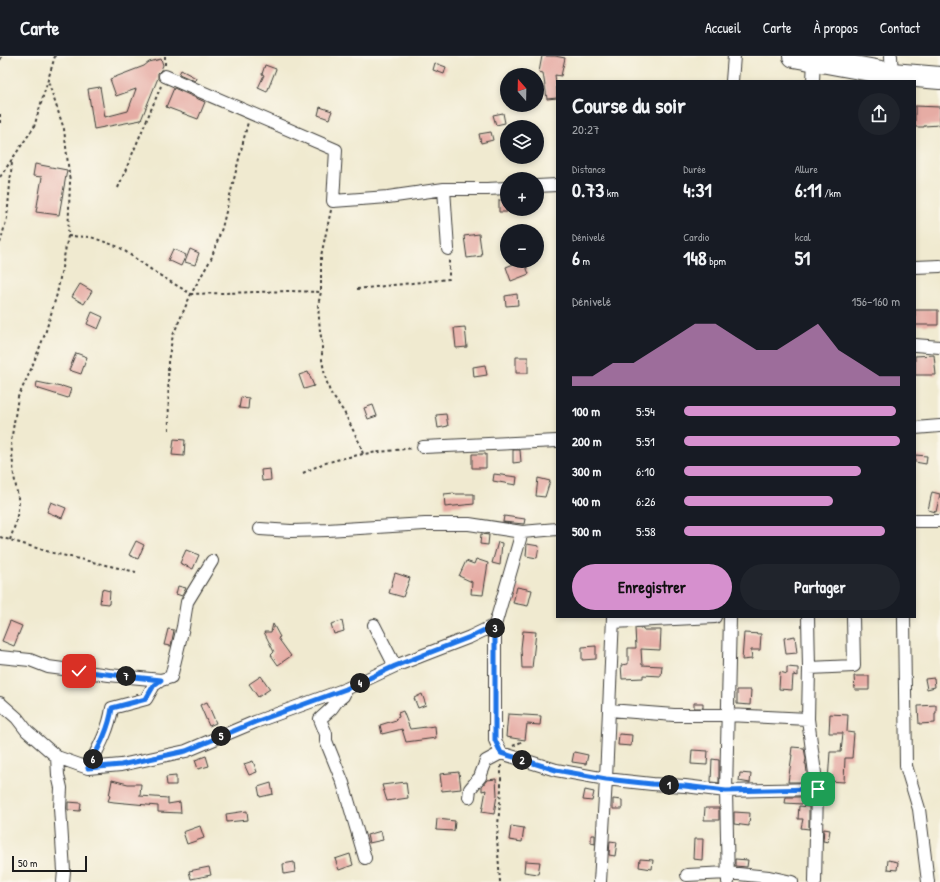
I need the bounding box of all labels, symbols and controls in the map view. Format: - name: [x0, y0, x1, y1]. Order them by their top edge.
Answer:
- text: Carte: [20, 15, 59, 41]
- text: Accueil: [705, 18, 741, 37]
- text: Carte: [763, 18, 792, 37]
- text: À propos: [814, 18, 858, 37]
- text: Contact: [880, 18, 920, 37]
- north arrow: [500, 68, 544, 112]
- map controls: [500, 68, 544, 268]
- text: Course du soir: [572, 90, 686, 120]
- button: share: [858, 93, 900, 135]
- button: layers: [500, 120, 544, 164]
- text: 20:27: [572, 120, 599, 138]
- text: Distance: [572, 162, 606, 176]
- text: Durée: [683, 162, 706, 176]
- text: Allure: [795, 162, 818, 176]
- button: +: [500, 172, 544, 216]
- text: 0.73: [572, 176, 604, 203]
- text: 4:31: [683, 176, 712, 203]
- text: 6:11: [795, 176, 822, 203]
- text: km: [604, 186, 619, 200]
- text: /km: [822, 186, 841, 200]
- button: −: [500, 224, 544, 268]
- text: Dénivelé: [572, 230, 605, 244]
- text: Cardio: [683, 230, 709, 244]
- text: kcal: [795, 230, 811, 244]
- text: 6: [572, 244, 580, 271]
- text: 148: [683, 244, 707, 271]
- text: 51: [795, 244, 810, 271]
- text: m: [580, 254, 590, 268]
- text: bpm: [707, 254, 726, 268]
- text: Dénivelé: [572, 292, 611, 310]
- text: 156–160 m: [852, 292, 900, 310]
- text: 100 m: [572, 402, 600, 420]
- text: 5:54: [636, 402, 655, 420]
- text: 200 m: [572, 432, 602, 450]
- text: 5:51: [636, 432, 655, 450]
- text: 300 m: [572, 462, 601, 480]
- text: 6:10: [636, 462, 655, 480]
- text: 400 m: [572, 492, 600, 510]
- text: 6:26: [636, 492, 655, 510]
- text: 500 m: [572, 522, 601, 540]
- text: 5:58: [636, 522, 656, 540]
- button: Enregistrer: [572, 564, 732, 610]
- button: Partager: [740, 564, 900, 610]
- pin: 3: [485, 618, 505, 638]
- text: 3: [493, 621, 497, 635]
- pin: [62, 654, 96, 688]
- icon: check: [68, 660, 90, 682]
- pin: 7: [116, 666, 136, 686]
- text: 7: [123, 669, 129, 683]
- pin: 4: [350, 673, 370, 693]
- text: 4: [358, 676, 362, 690]
- pin: 5: [211, 726, 231, 746]
- text: 5: [219, 729, 223, 743]
- pin: 6: [83, 749, 103, 769]
- pin: 2: [512, 750, 532, 770]
- text: 6: [91, 752, 95, 766]
- text: 2: [519, 753, 525, 767]
- pin: [801, 772, 835, 806]
- pin: 1: [659, 775, 679, 795]
- text: 1: [667, 778, 671, 792]
- icon: arrive: [807, 778, 829, 800]
- scale bar: [12, 854, 87, 873]
- text: 50 m: [18, 856, 38, 870]

